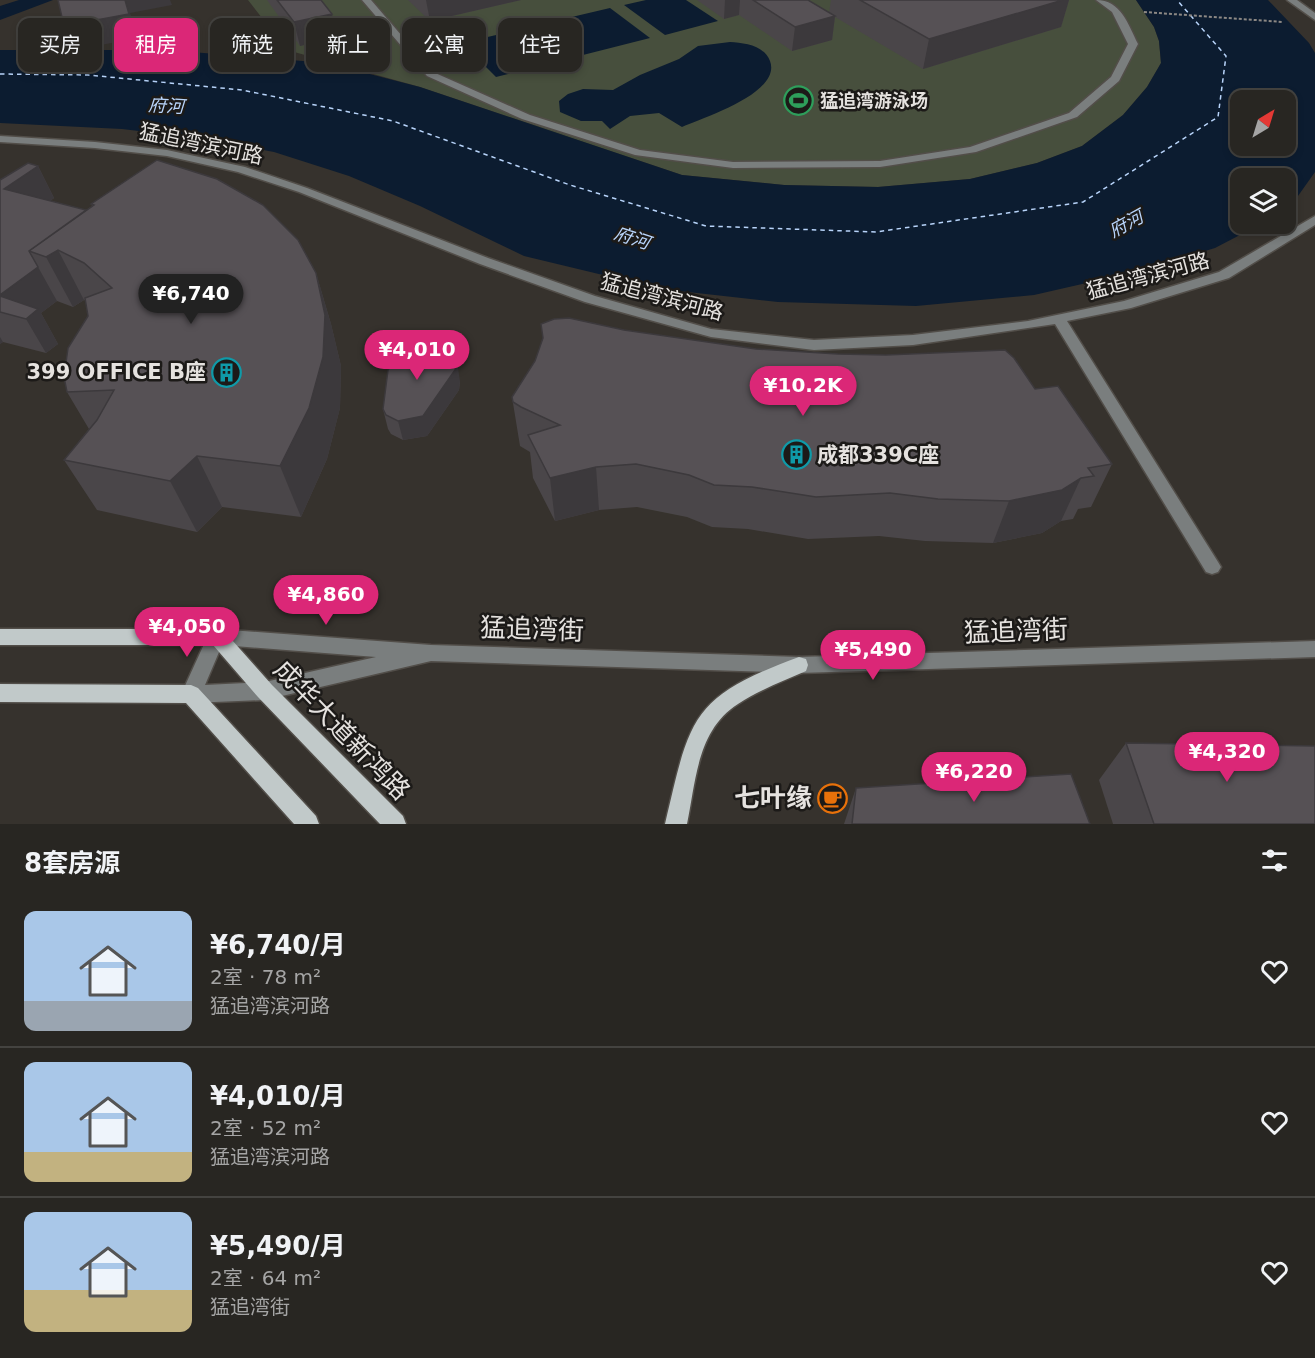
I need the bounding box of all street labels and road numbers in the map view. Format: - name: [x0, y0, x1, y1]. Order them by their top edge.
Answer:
- street label: 猛追湾滨河路: [137, 119, 265, 169]
- street label: 猛追湾滨河路: [1084, 248, 1212, 304]
- street label: 猛追湾滨河路: [598, 269, 726, 325]
- street label: 猛追湾街: [480, 612, 584, 646]
- street label: 猛追湾街: [964, 614, 1068, 648]
- street label: 成华大道新鸿路: [268, 654, 416, 806]

